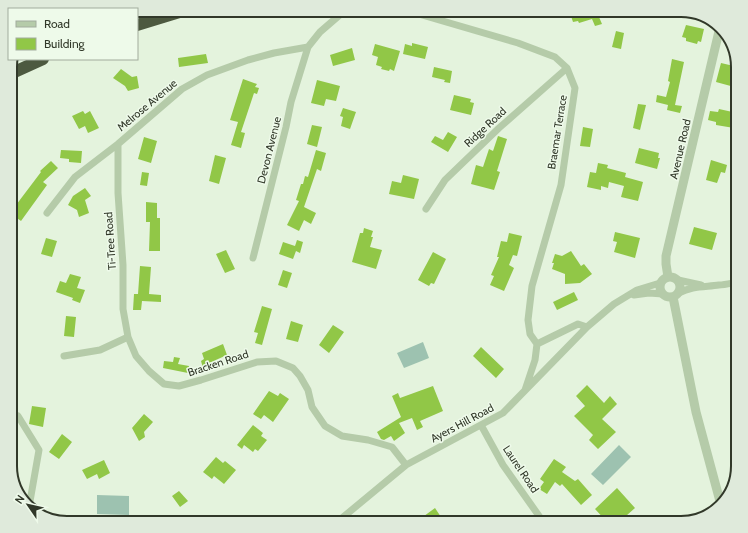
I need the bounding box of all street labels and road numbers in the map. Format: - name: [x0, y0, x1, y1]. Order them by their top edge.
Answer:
- street label: Melrose Avenue: [114, 76, 180, 134]
- street label: Braemar Terrace: [544, 93, 570, 170]
- street label: Ridge Road: [461, 104, 509, 150]
- street label: Devon Avenue: [254, 115, 284, 185]
- street label: Avenue Road: [666, 118, 694, 180]
- street label: Ti-Tree Road: [101, 212, 119, 270]
- street label: Bracken Road: [186, 347, 250, 379]
- street label: Ayers Hill Road: [428, 401, 496, 445]
- street label: Laurel Road: [500, 443, 542, 495]

